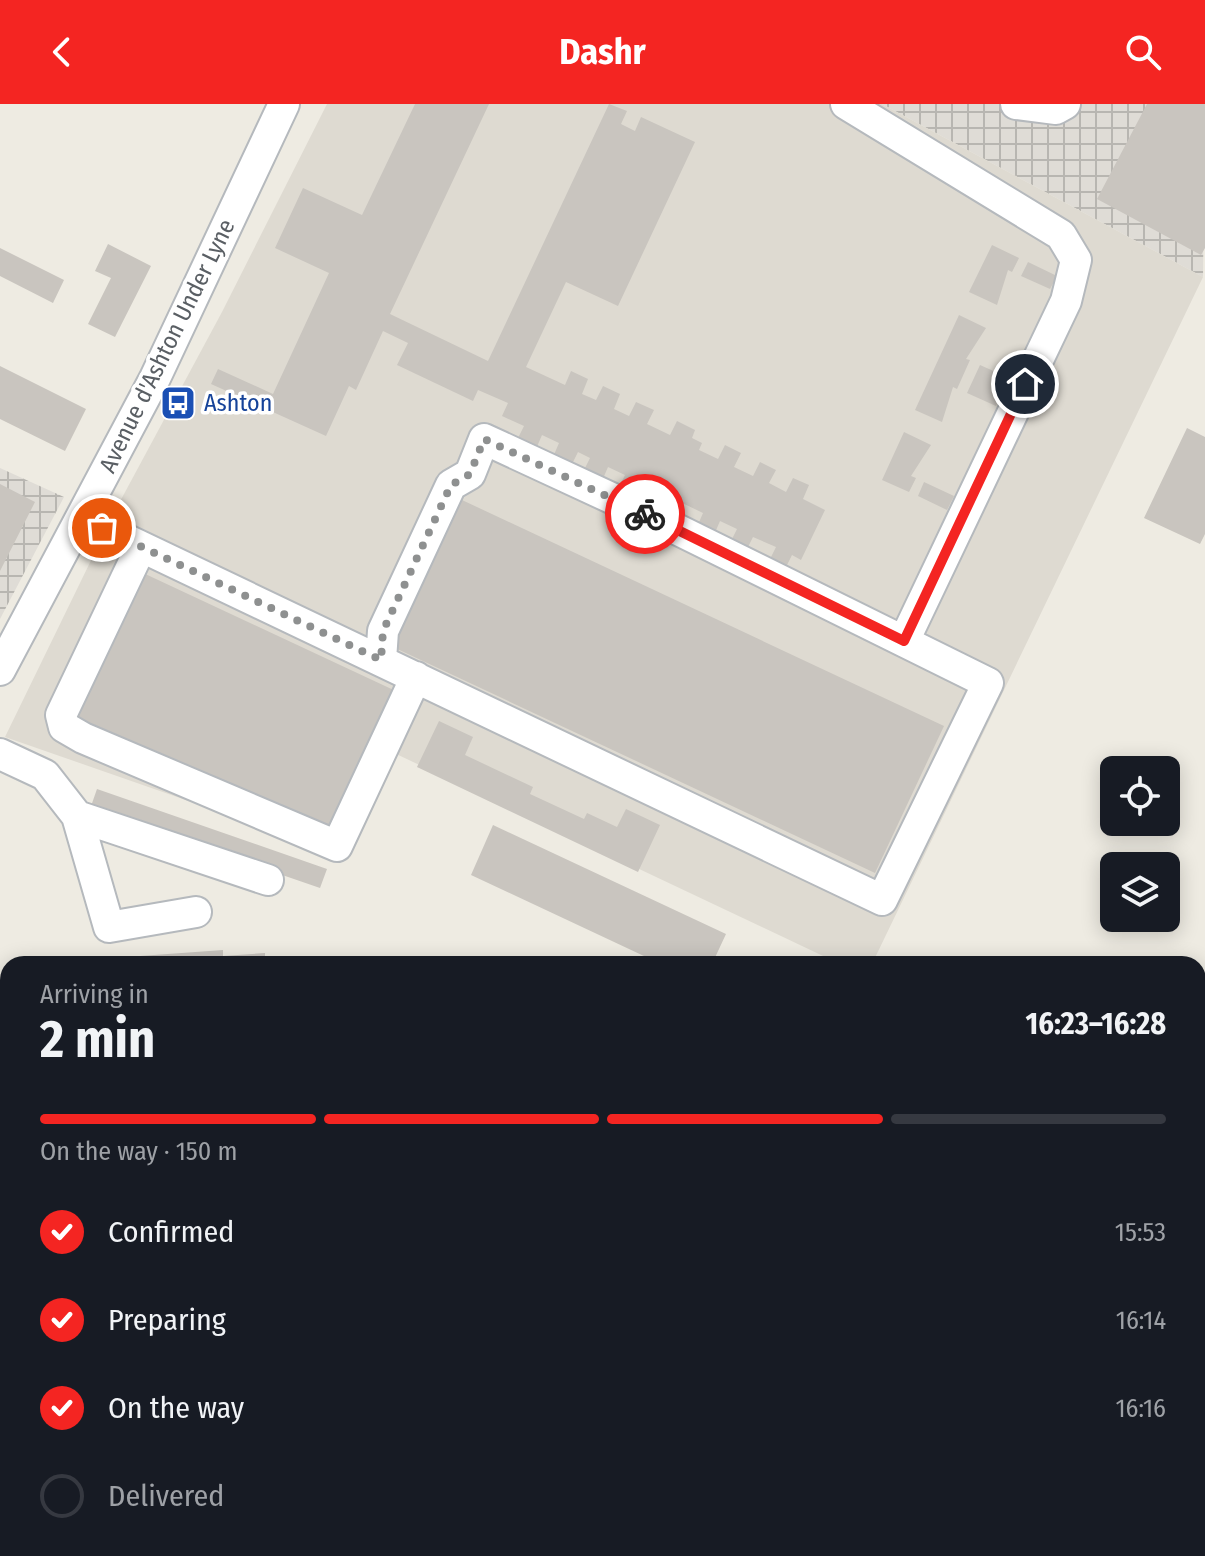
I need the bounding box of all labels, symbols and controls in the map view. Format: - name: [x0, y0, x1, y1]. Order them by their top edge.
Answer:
- icon: back: [40, 30, 84, 74]
- text: Dashr: [559, 30, 646, 74]
- icon: search: [1121, 30, 1165, 74]
- street label: Avenue d'Ashton Under Lyne: [93, 215, 241, 477]
- pin: [991, 350, 1059, 418]
- icon: home: [1003, 362, 1047, 406]
- bus stop icon: Ashton: [159, 384, 197, 422]
- place label: Ashton: [204, 389, 272, 417]
- courier: [605, 474, 685, 554]
- icon: bike: [623, 492, 667, 536]
- pin: [68, 494, 136, 562]
- icon: bag: [80, 506, 124, 550]
- map controls: [1100, 756, 1180, 932]
- button: locate: [1100, 756, 1180, 836]
- button: layers: [1100, 852, 1180, 932]
- text: Arriving in: [40, 979, 149, 1010]
- text: 16:23–16:28: [1026, 1006, 1166, 1042]
- text: 2 min: [40, 1008, 155, 1071]
- text: On the way · 150 m: [40, 1136, 237, 1167]
- icon: check: [40, 1210, 84, 1254]
- text: Confirmed: [108, 1214, 234, 1250]
- text: 15:53: [1115, 1217, 1166, 1248]
- icon: check: [40, 1298, 84, 1342]
- text: Preparing: [108, 1302, 226, 1338]
- text: 16:14: [1116, 1305, 1166, 1336]
- icon: check: [40, 1386, 84, 1430]
- text: On the way: [108, 1390, 244, 1426]
- text: 16:16: [1115, 1393, 1166, 1424]
- text: Delivered: [108, 1478, 224, 1514]

